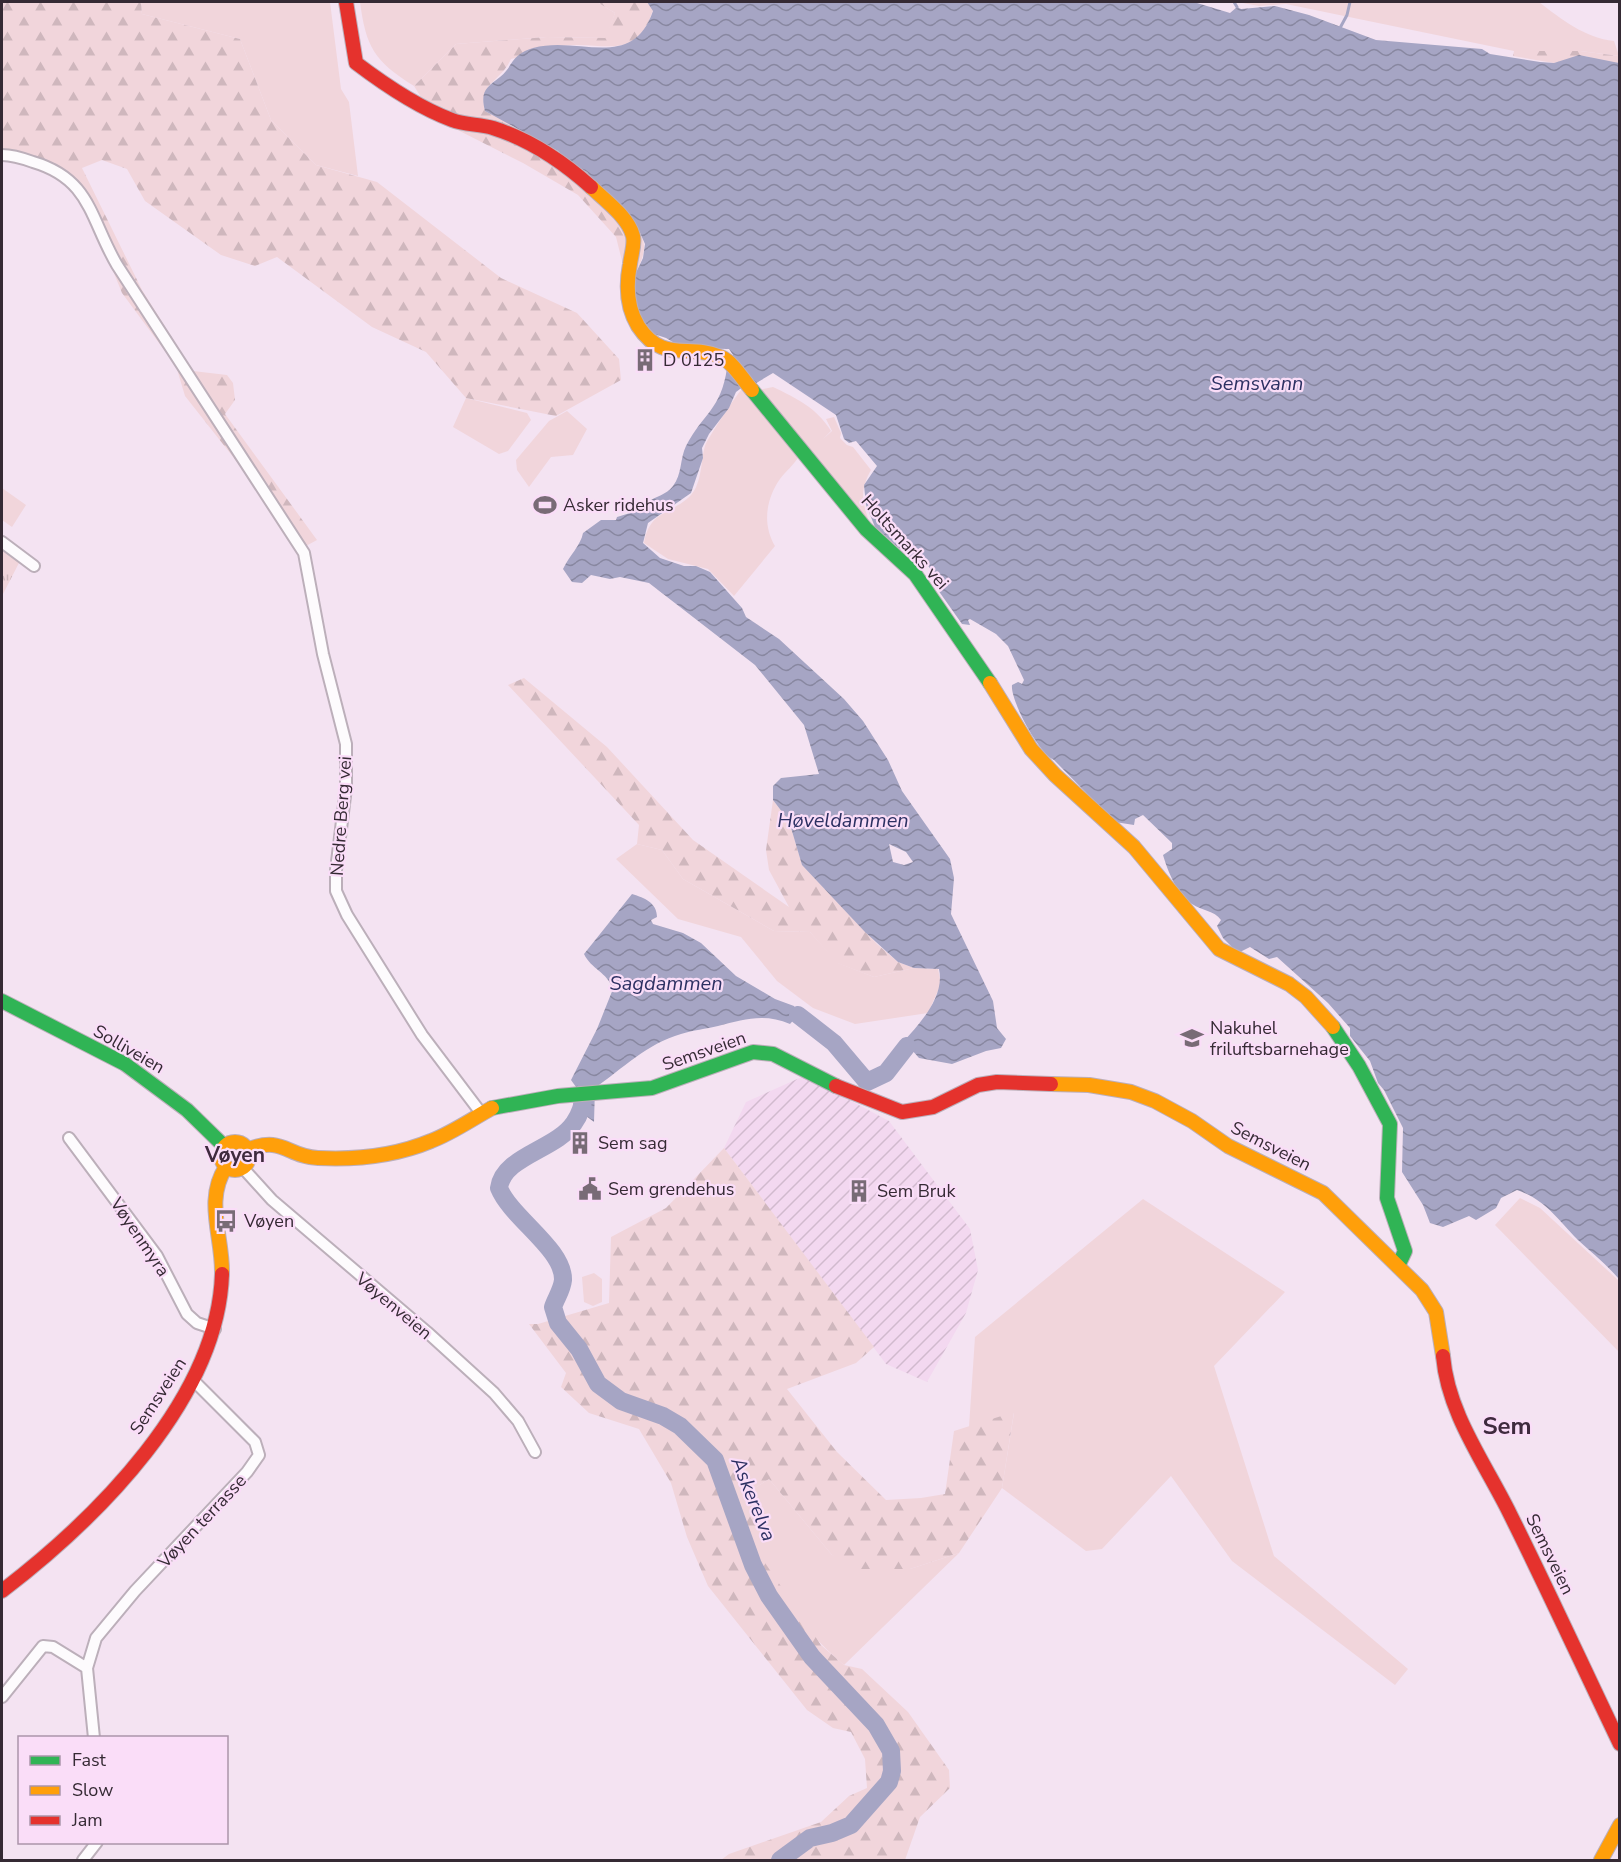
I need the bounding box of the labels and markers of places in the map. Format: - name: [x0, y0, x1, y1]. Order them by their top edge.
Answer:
- building icon: D 0125: [632, 347, 658, 373]
- place label: D 0125: [663, 348, 724, 372]
- sports icon: Asker ridehus: [532, 492, 558, 518]
- place label: Asker ridehus: [563, 493, 674, 517]
- place label: Nakuhel friluftsbarnehage: [1210, 1016, 1349, 1061]
- school or university icon: Nakuhel friluftsbarnehage: [1179, 1025, 1205, 1051]
- building icon: Sem sag: [567, 1130, 593, 1156]
- place label: Sem sag: [598, 1131, 667, 1155]
- public building icon: Sem grendehus: [577, 1176, 603, 1202]
- place label: Sem grendehus: [608, 1177, 734, 1201]
- building icon: Sem Bruk: [846, 1178, 872, 1204]
- place label: Sem Bruk: [877, 1179, 956, 1203]
- bus stop icon: Vøyen: [213, 1208, 239, 1234]
- place label: Vøyen: [243, 1209, 294, 1233]

